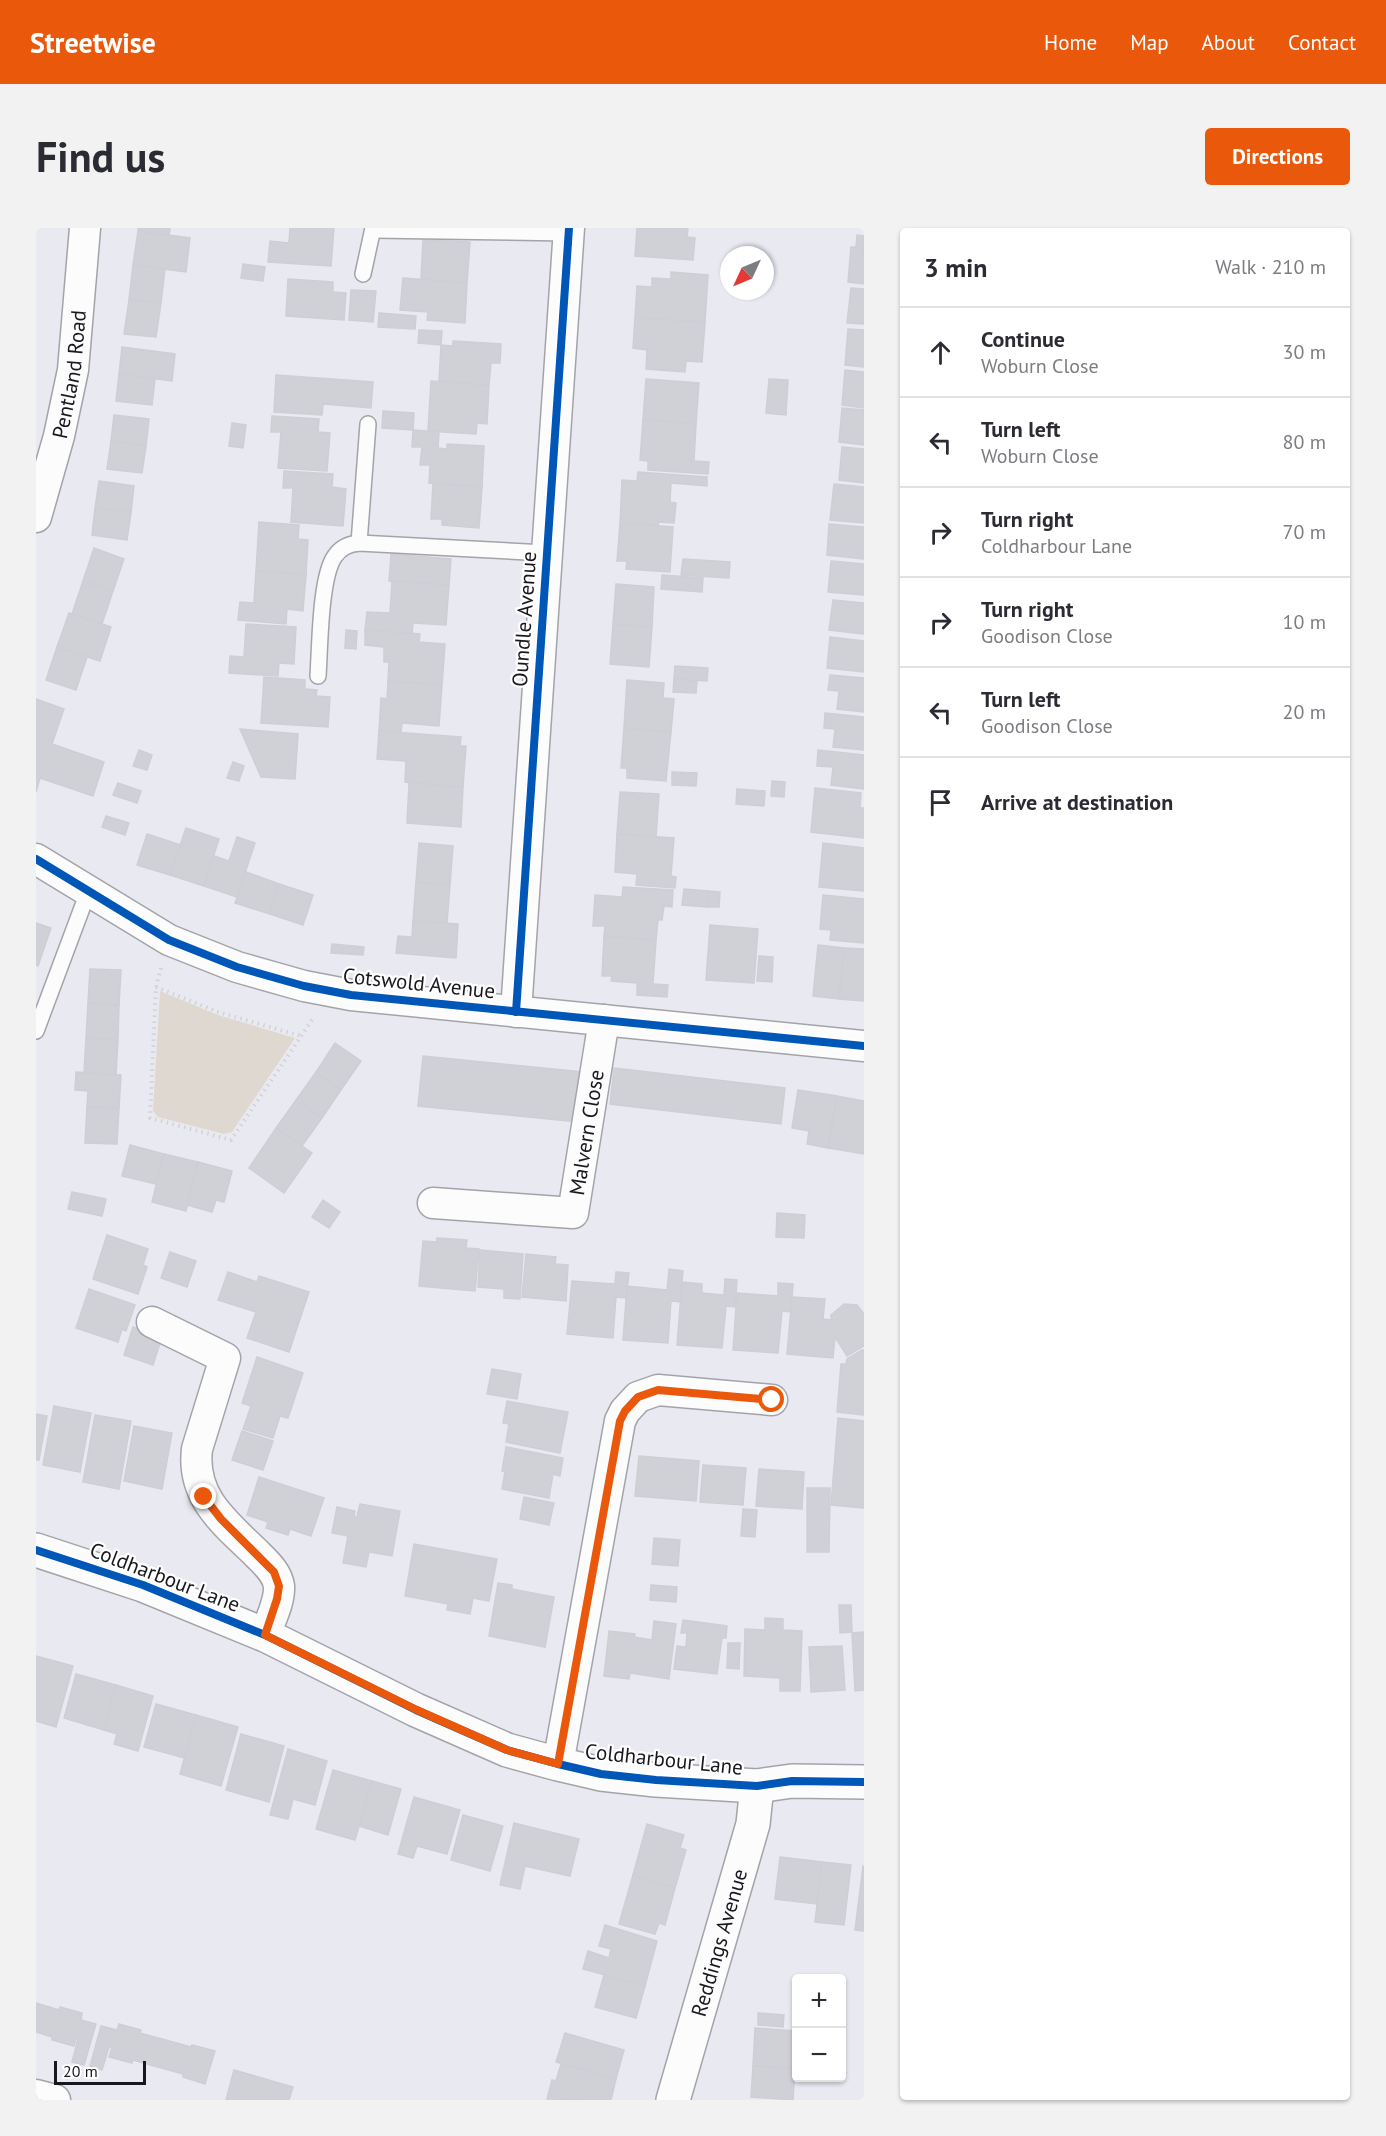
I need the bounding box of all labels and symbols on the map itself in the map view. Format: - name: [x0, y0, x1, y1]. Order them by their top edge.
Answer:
- north arrow: [720, 246, 774, 300]
- street label: Pentland Road: [45, 309, 92, 441]
- street label: Oundle Avenue: [506, 550, 542, 688]
- street label: Cotswold Avenue: [342, 962, 496, 1004]
- street label: Malvern Close: [563, 1068, 609, 1197]
- route start: [758, 1386, 784, 1412]
- route end: [190, 1483, 216, 1509]
- street label: Coldharbour Lane: [86, 1536, 244, 1618]
- street label: Coldharbour Lane: [584, 1737, 744, 1781]
- street label: Reddings Avenue: [684, 1865, 753, 2020]
- scale bar: [54, 2058, 146, 2086]

